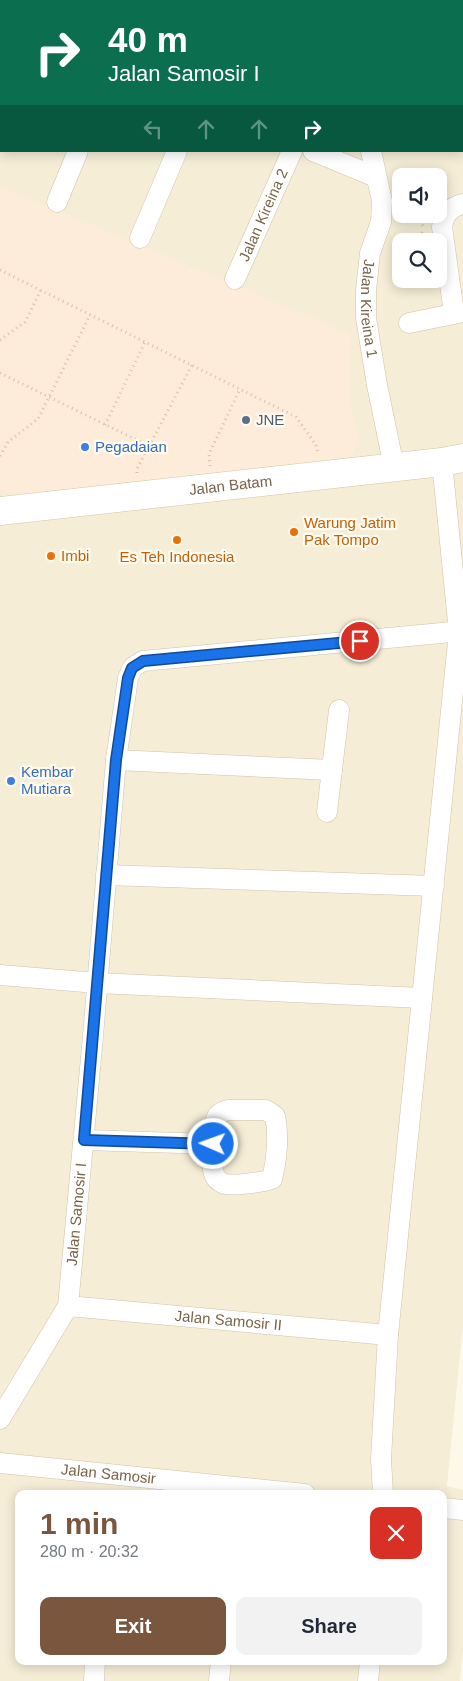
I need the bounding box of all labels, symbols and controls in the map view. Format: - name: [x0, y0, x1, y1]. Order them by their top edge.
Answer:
- icon: right: [25, 20, 90, 85]
- text: 40 m: [108, 20, 188, 59]
- text: Jalan Samosir I: [108, 61, 260, 86]
- icon: left: [139, 115, 167, 143]
- icon: ahead: [192, 115, 220, 143]
- icon: ahead: [245, 115, 273, 143]
- icon: right: [298, 115, 326, 143]
- street label: Jalan Kireina 2: [235, 166, 291, 264]
- map controls: [392, 168, 447, 288]
- button: sound: [392, 168, 447, 223]
- button: search: [392, 233, 447, 288]
- street label: Jalan Kireina 1: [358, 258, 381, 359]
- place label: JNE: [256, 411, 284, 428]
- marker: JNE: [240, 414, 252, 426]
- place label: Pegadaian: [95, 438, 167, 455]
- marker: Pegadaian: [79, 441, 91, 453]
- street label: Jalan Batam: [188, 472, 273, 498]
- place label: Warung Jatim Pak Tompo: [304, 514, 396, 548]
- marker: Warung Jatim Pak Tompo: [288, 526, 300, 538]
- marker: Es Teh Indonesia: [171, 534, 183, 546]
- place label: Imbi: [61, 547, 89, 564]
- place label: Es Teh Indonesia: [120, 548, 235, 565]
- marker: Imbi: [45, 550, 57, 562]
- pin: [339, 620, 381, 662]
- icon: arrive: [346, 627, 374, 655]
- place label: Kembar Mutiara: [21, 763, 74, 797]
- marker: Kembar Mutiara: [5, 775, 17, 787]
- position arrow: [186, 1117, 238, 1169]
- street label: Jalan Samosir I: [63, 1162, 89, 1267]
- street label: Jalan Samosir II: [174, 1307, 283, 1333]
- street label: Jalan Samosir: [60, 1460, 157, 1487]
- text: 1 min: [40, 1507, 118, 1540]
- button: close: [370, 1507, 422, 1559]
- text: 280 m · 20:32: [40, 1543, 139, 1560]
- button: Exit: [40, 1597, 226, 1655]
- button: Share: [236, 1597, 422, 1655]

